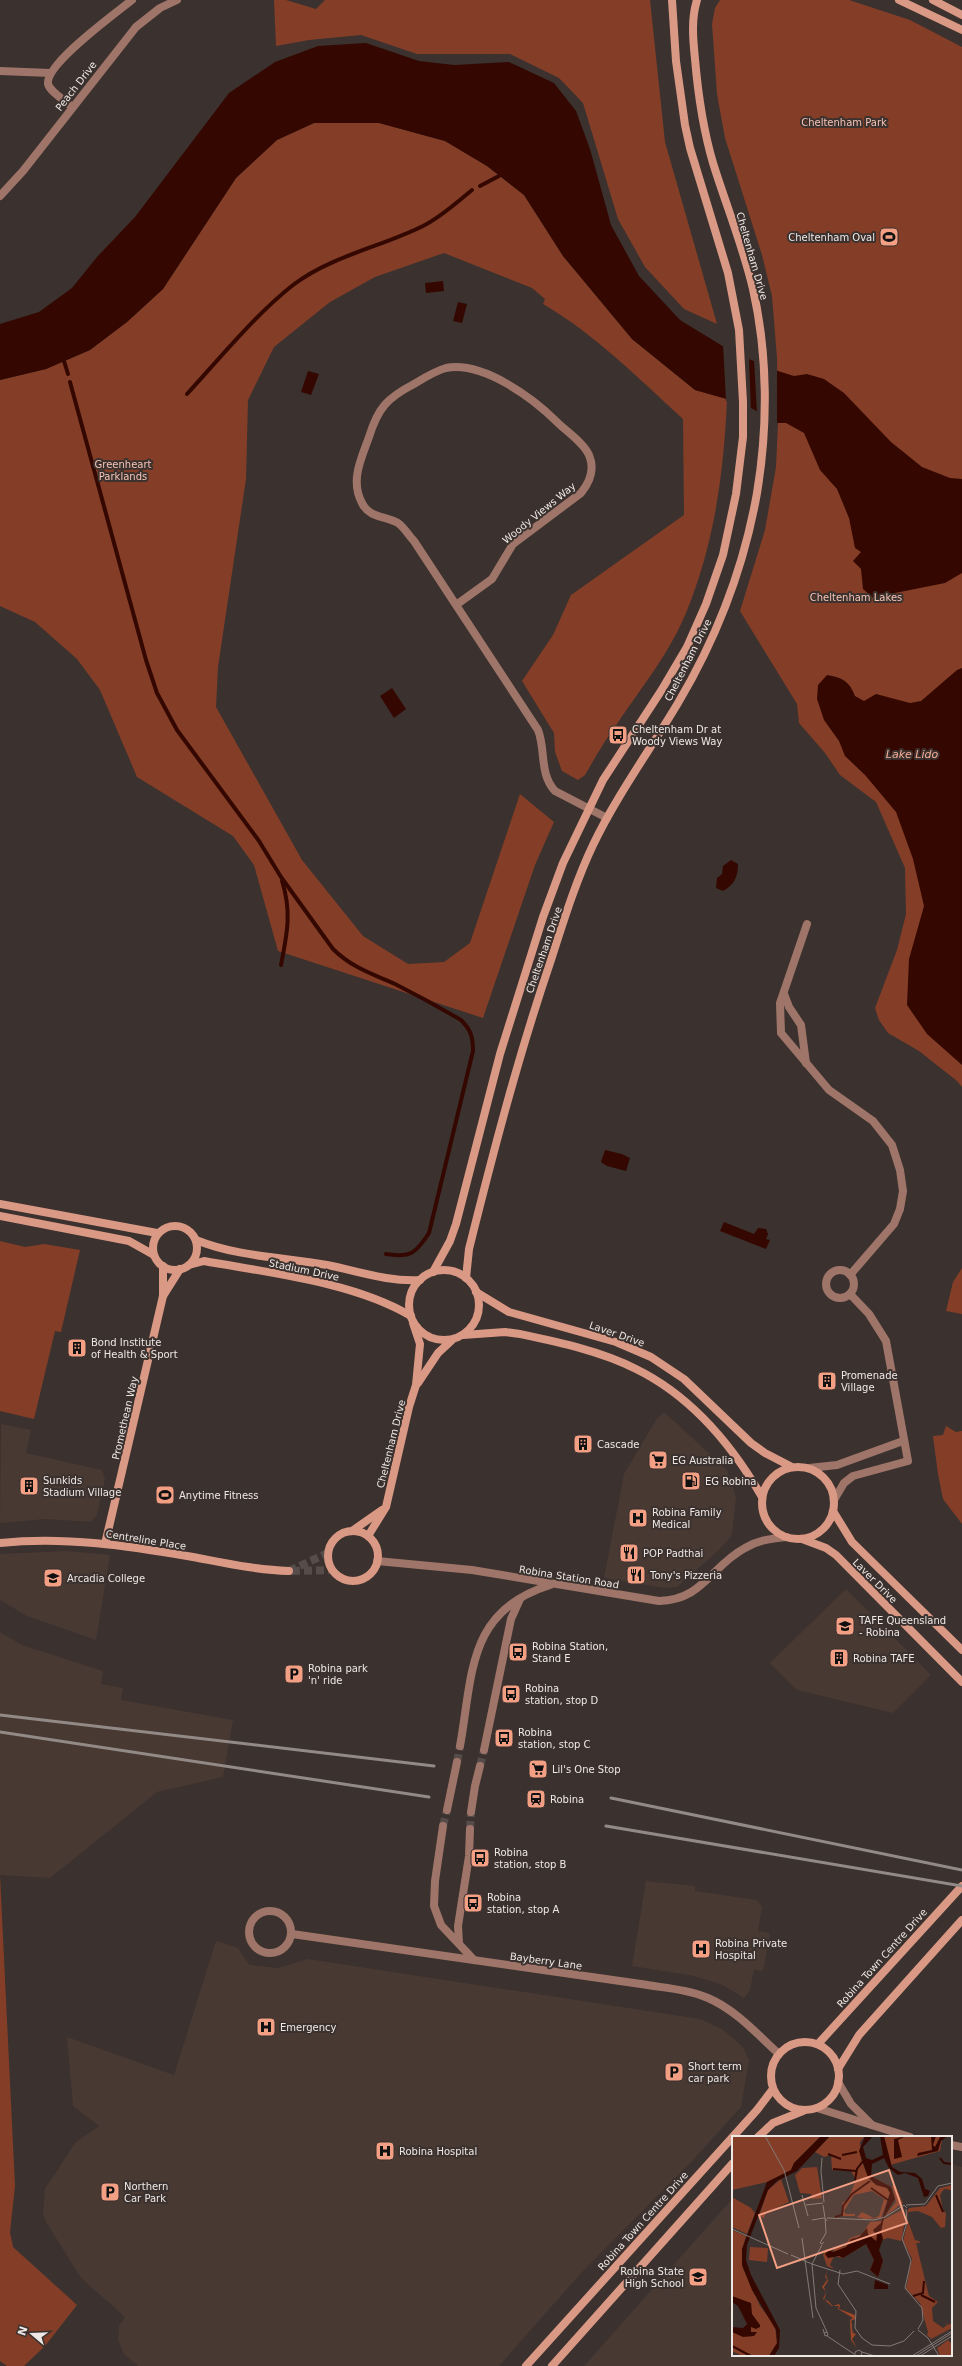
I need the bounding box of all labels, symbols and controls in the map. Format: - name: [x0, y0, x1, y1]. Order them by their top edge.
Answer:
- street label: Peach Drive: [53, 59, 99, 113]
- park label: Cheltenham Park: [801, 117, 887, 128]
- street label: Cheltenham Drive: [734, 211, 770, 301]
- sports icon: Cheltenham Oval: [878, 226, 900, 248]
- place label: Cheltenham Oval: [788, 232, 875, 243]
- park label: Greenheart Parklands: [95, 459, 152, 482]
- street label: Woody Views Way: [500, 480, 578, 546]
- park label: Cheltenham Lakes: [810, 592, 902, 603]
- street label: Cheltenham Drive: [663, 617, 713, 703]
- bus stop icon: Cheltenham Dr at Woody Views Way: [607, 724, 629, 746]
- place label: Cheltenham Dr at Woody Views Way: [632, 724, 722, 747]
- water label: Lake Lido: [886, 748, 938, 761]
- street label: Cheltenham Drive: [524, 905, 564, 995]
- street label: Stadium Drive: [268, 1257, 340, 1283]
- street label: Laver Drive: [588, 1319, 646, 1349]
- building icon: Bond Institute of Health & Sport: [66, 1337, 88, 1359]
- place label: Bond Institute of Health & Sport: [91, 1337, 178, 1360]
- building icon: Promenade Village: [816, 1370, 838, 1392]
- place label: Promenade Village: [841, 1370, 898, 1393]
- street label: Promethean Way: [110, 1375, 140, 1461]
- street label: Cheltenham Drive: [375, 1399, 407, 1489]
- building icon: Cascade: [572, 1433, 594, 1455]
- place label: Cascade: [597, 1439, 639, 1450]
- supermarket icon: EG Australia: [647, 1449, 669, 1471]
- place label: EG Australia: [672, 1455, 733, 1466]
- fuel station icon: EG Robina: [680, 1470, 702, 1492]
- building icon: Sunkids Stadium Village: [18, 1475, 40, 1497]
- place label: Sunkids Stadium Village: [43, 1475, 121, 1498]
- place label: EG Robina: [705, 1476, 756, 1487]
- sports icon: Anytime Fitness: [154, 1484, 176, 1506]
- place label: Anytime Fitness: [179, 1490, 259, 1501]
- hospital icon: Robina Family Medical: [627, 1507, 649, 1529]
- place label: Robina Family Medical: [652, 1507, 722, 1530]
- street label: Centreline Place: [105, 1528, 187, 1552]
- restaurant icon: POP Padthai: [618, 1542, 640, 1564]
- place label: POP Padthai: [643, 1548, 703, 1559]
- street label: Laver Drive: [851, 1557, 899, 1605]
- street label: Robina Station Road: [518, 1564, 620, 1590]
- restaurant icon: Tony's Pizzeria: [625, 1564, 647, 1586]
- school or university icon: Arcadia College: [42, 1567, 64, 1589]
- place label: Tony's Pizzeria: [649, 1570, 722, 1581]
- place label: Arcadia College: [67, 1573, 145, 1584]
- school or university icon: TAFE Queensland - Robina: [834, 1615, 856, 1637]
- place label: TAFE Queensland - Robina: [858, 1615, 946, 1638]
- bus stop icon: Robina Station, Stand E: [507, 1641, 529, 1663]
- place label: Robina Station, Stand E: [532, 1641, 608, 1664]
- building icon: Robina TAFE: [828, 1647, 850, 1669]
- place label: Robina TAFE: [853, 1653, 915, 1664]
- parking icon: Robina park 'n' ride: [283, 1663, 305, 1685]
- place label: Robina park 'n' ride: [308, 1663, 368, 1686]
- bus stop icon: Robina station, stop D: [500, 1683, 522, 1705]
- place label: Robina station, stop D: [525, 1683, 599, 1706]
- bus stop icon: Robina station, stop C: [493, 1727, 515, 1749]
- place label: Robina station, stop C: [518, 1727, 591, 1750]
- supermarket icon: Lil's One Stop: [527, 1758, 549, 1780]
- place label: Lil's One Stop: [552, 1764, 621, 1775]
- station icon: Robina: [525, 1788, 547, 1810]
- place label: Robina: [550, 1794, 584, 1805]
- bus stop icon: Robina station, stop B: [469, 1847, 491, 1869]
- place label: Robina station, stop B: [494, 1847, 567, 1870]
- bus stop icon: Robina station, stop A: [462, 1892, 484, 1914]
- place label: Robina station, stop A: [487, 1892, 560, 1915]
- street label: Robina Town Centre Drive: [835, 1906, 929, 2010]
- hospital icon: Robina Private Hospital: [690, 1938, 712, 1960]
- place label: Robina Private Hospital: [715, 1938, 787, 1961]
- street label: Bayberry Lane: [509, 1950, 583, 1972]
- hospital icon: Emergency: [255, 2016, 277, 2038]
- place label: Emergency: [280, 2022, 336, 2033]
- parking icon: Short term car park: [663, 2061, 685, 2083]
- place label: Short term car park: [688, 2061, 742, 2084]
- inset map: [732, 2136, 952, 2356]
- hospital icon: Robina Hospital: [374, 2140, 396, 2162]
- place label: Robina Hospital: [399, 2146, 477, 2157]
- street label: Robina Town Centre Drive: [596, 2169, 690, 2273]
- parking icon: Northern Car Park: [99, 2181, 121, 2203]
- place label: Northern Car Park: [124, 2181, 168, 2204]
- place label: Robina State High School: [620, 2266, 684, 2289]
- school or university icon: Robina State High School: [687, 2266, 709, 2288]
- north arrow: [12, 2314, 52, 2354]
- text: N: [15, 2324, 31, 2337]

